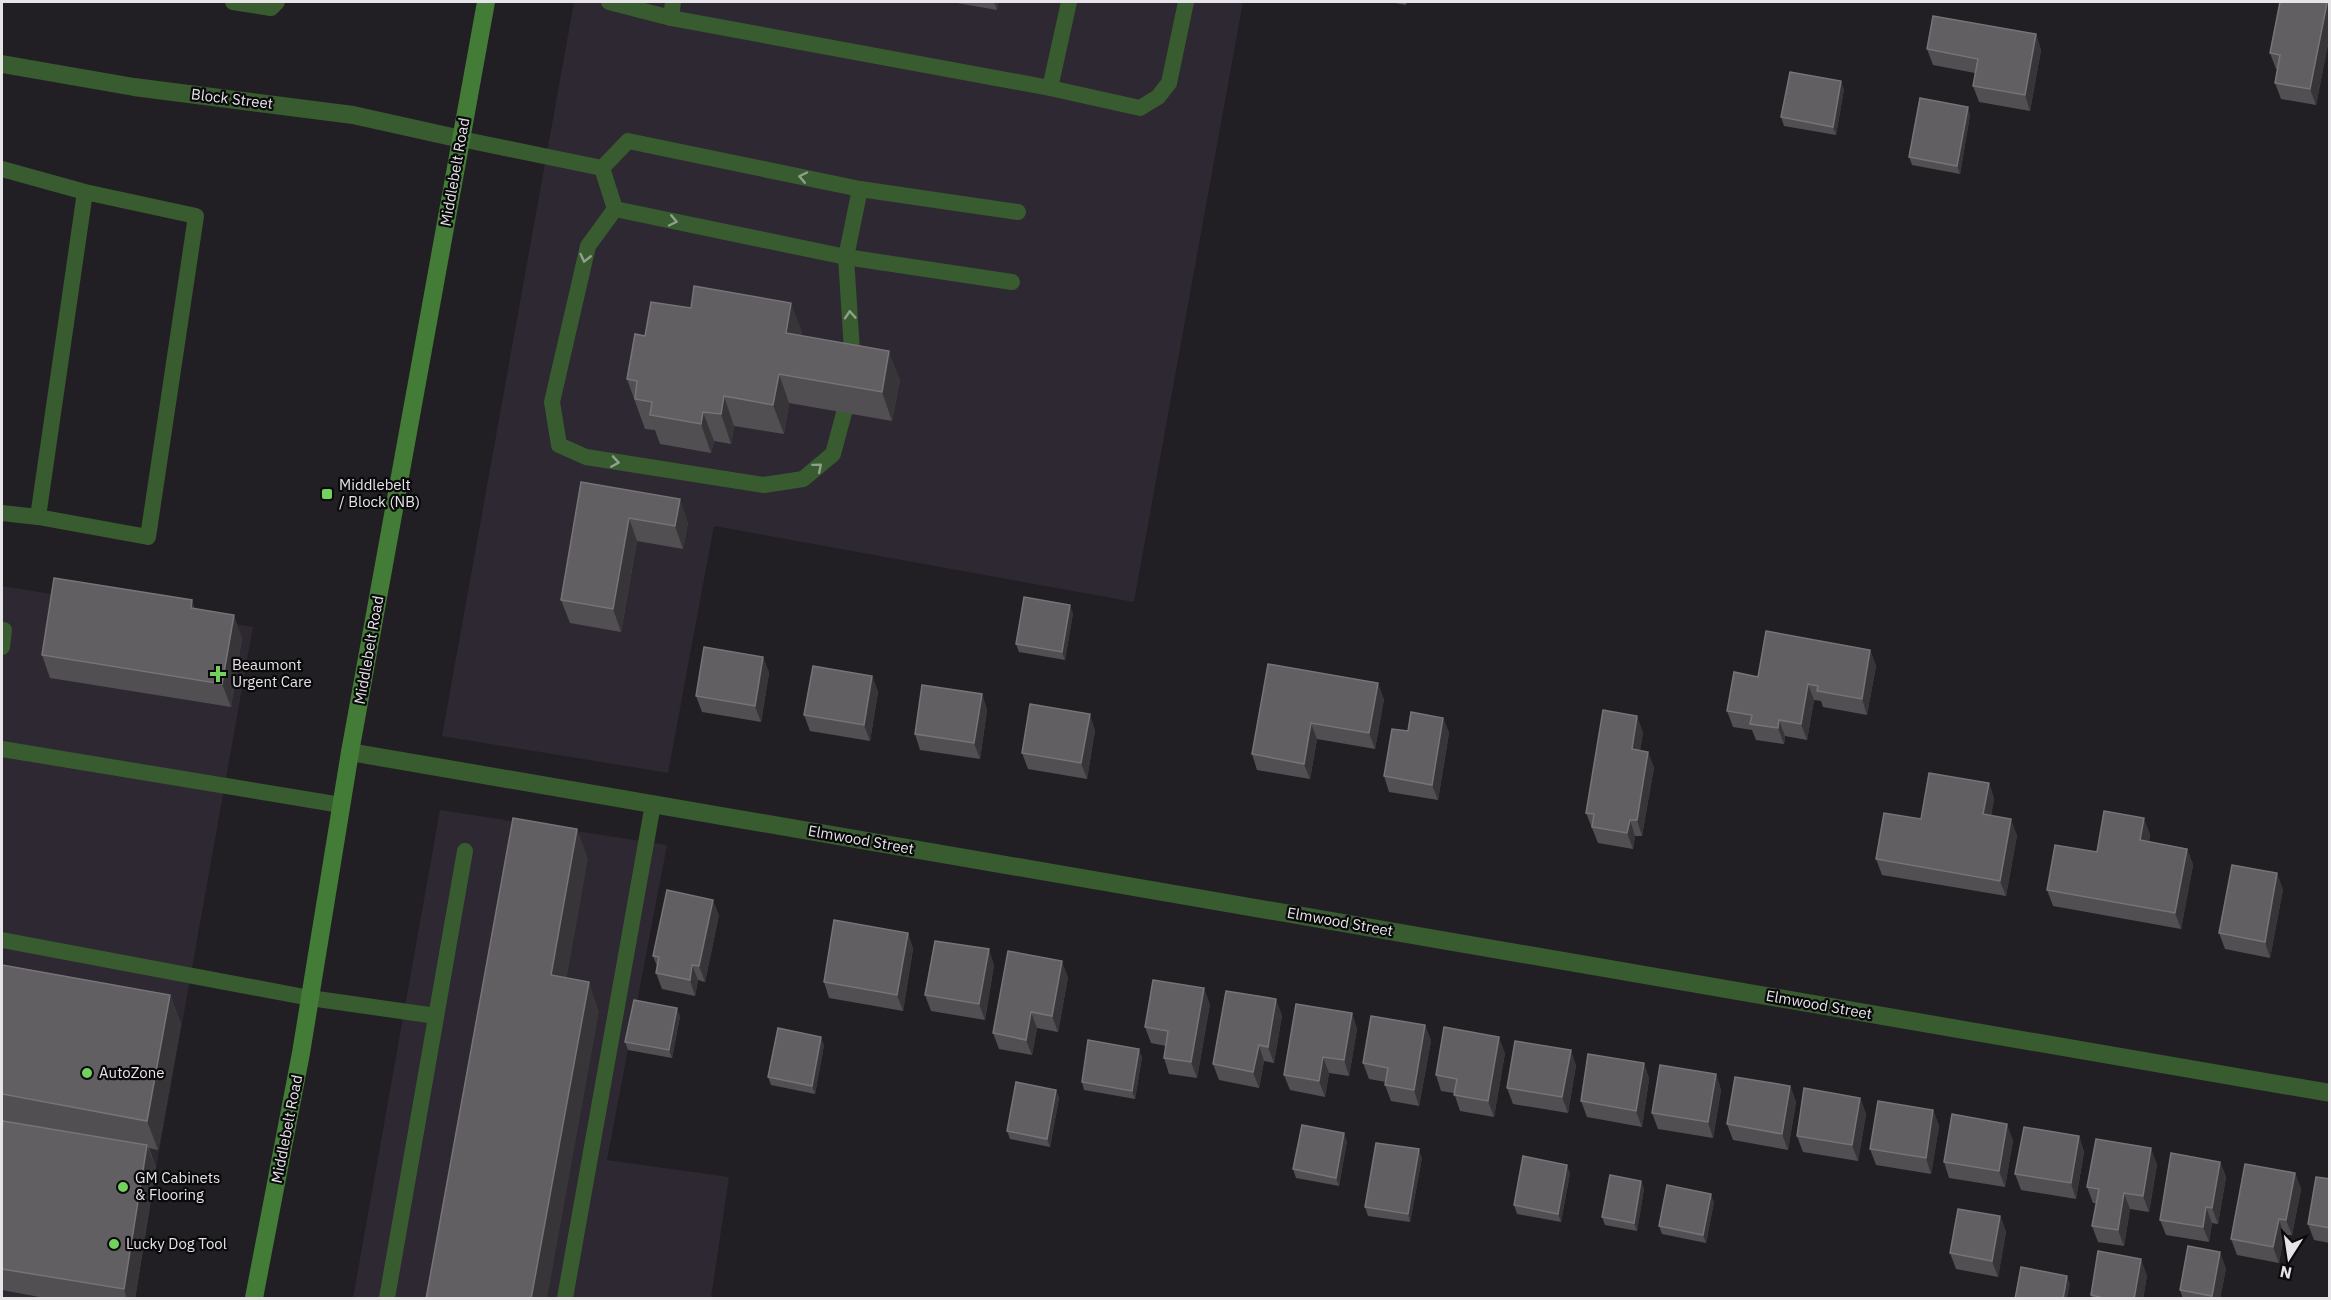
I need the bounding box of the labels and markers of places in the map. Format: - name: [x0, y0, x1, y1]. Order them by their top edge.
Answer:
- place label: Middlebelt / Block (NB): [339, 475, 420, 511]
- marker: Middlebelt / Block (NB): [320, 487, 334, 501]
- place label: Beaumont Urgent Care: [232, 655, 312, 691]
- marker: Beaumont Urgent Care: [209, 665, 227, 683]
- place label: AutoZone: [99, 1063, 164, 1082]
- marker: AutoZone: [80, 1066, 94, 1080]
- place label: GM Cabinets & Flooring: [135, 1168, 220, 1204]
- marker: GM Cabinets & Flooring: [116, 1180, 130, 1194]
- place label: Lucky Dog Tool: [126, 1234, 227, 1253]
- marker: Lucky Dog Tool: [107, 1237, 121, 1251]

